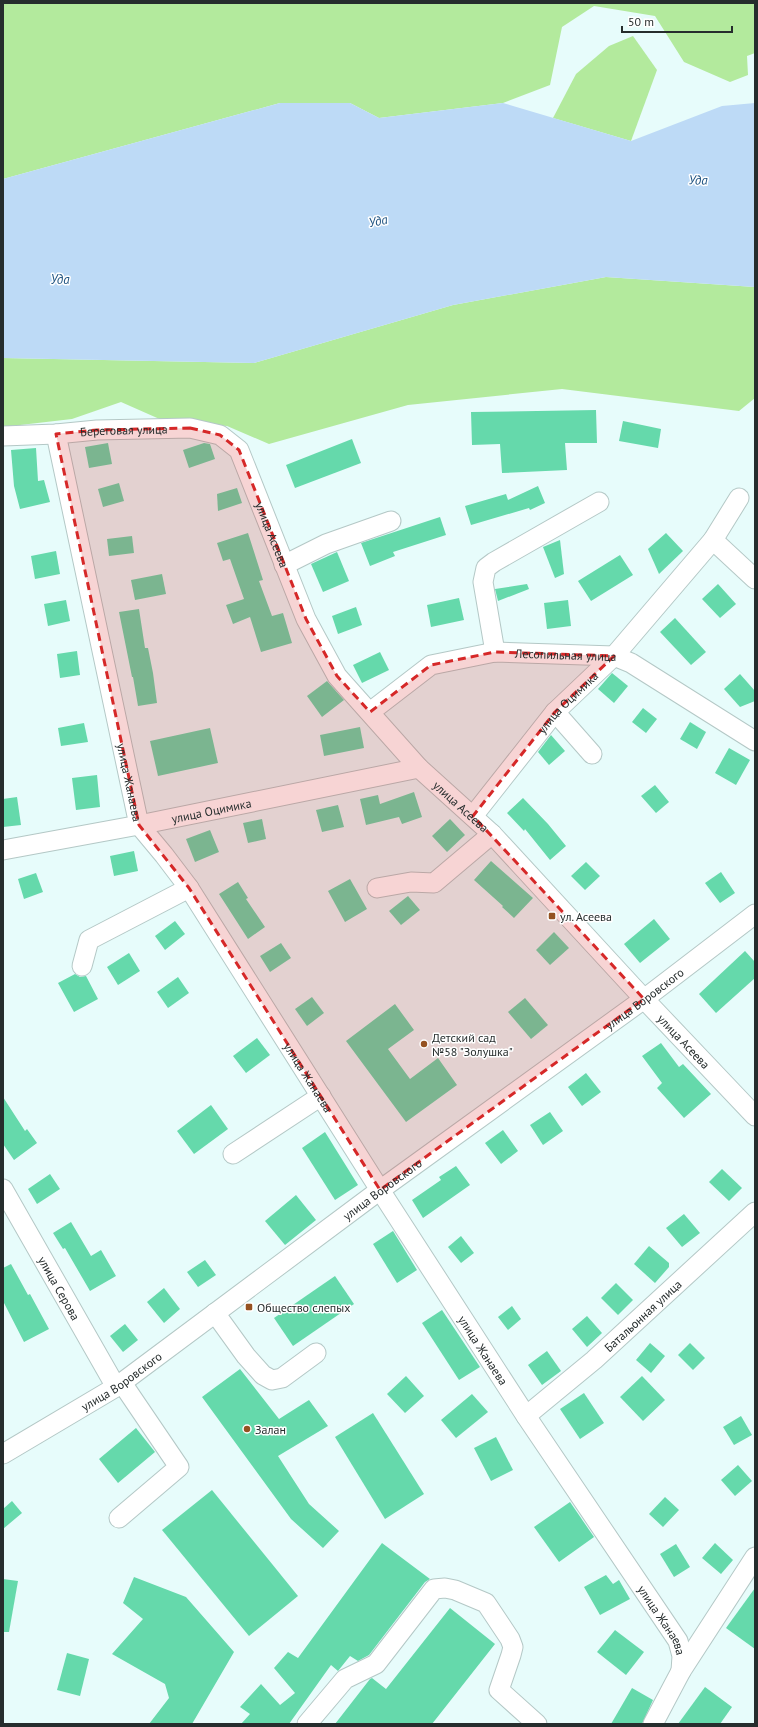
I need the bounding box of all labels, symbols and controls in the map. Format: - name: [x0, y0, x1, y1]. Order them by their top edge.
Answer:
- scale bar: [622, 8, 732, 34]
- text: 50 m: [628, 14, 654, 29]
- water label: Уда: [688, 171, 708, 189]
- water label: Уда: [367, 211, 390, 231]
- water label: Уда: [50, 271, 70, 288]
- street label: Береговая улица: [79, 421, 168, 439]
- street label: улица Асеева: [253, 499, 292, 569]
- street label: Лесопильная улица: [514, 645, 617, 664]
- street label: улица Оцимика: [534, 668, 601, 736]
- street label: улица Жанаева: [114, 742, 146, 823]
- street label: улица Асеева: [430, 777, 492, 835]
- street label: улица Оцимика: [170, 795, 253, 826]
- place label: ул. Асеева: [560, 909, 612, 924]
- marker: ул. Асеева: [547, 911, 557, 921]
- street label: улица Воровского: [602, 964, 686, 1033]
- street label: улица Асеева: [655, 1011, 713, 1072]
- place label: Детский сад №58 "Золушка": [432, 1030, 513, 1059]
- street label: улица Жанаева: [281, 1039, 336, 1115]
- marker: Детский сад №58 "Золушка": [419, 1039, 429, 1049]
- street label: улица Воровского: [339, 1155, 424, 1223]
- street label: улица Серова: [35, 1253, 84, 1323]
- street label: Батальонная улица: [601, 1276, 684, 1355]
- place label: Общество слепых: [257, 1300, 350, 1315]
- marker: Общество слепых: [244, 1302, 254, 1312]
- street label: улица Жанаева: [455, 1312, 511, 1388]
- street label: улица Воровского: [78, 1348, 164, 1414]
- place label: Залан: [255, 1422, 286, 1437]
- marker: Залан: [242, 1424, 252, 1434]
- street label: улица Жанаева: [635, 1582, 689, 1656]

